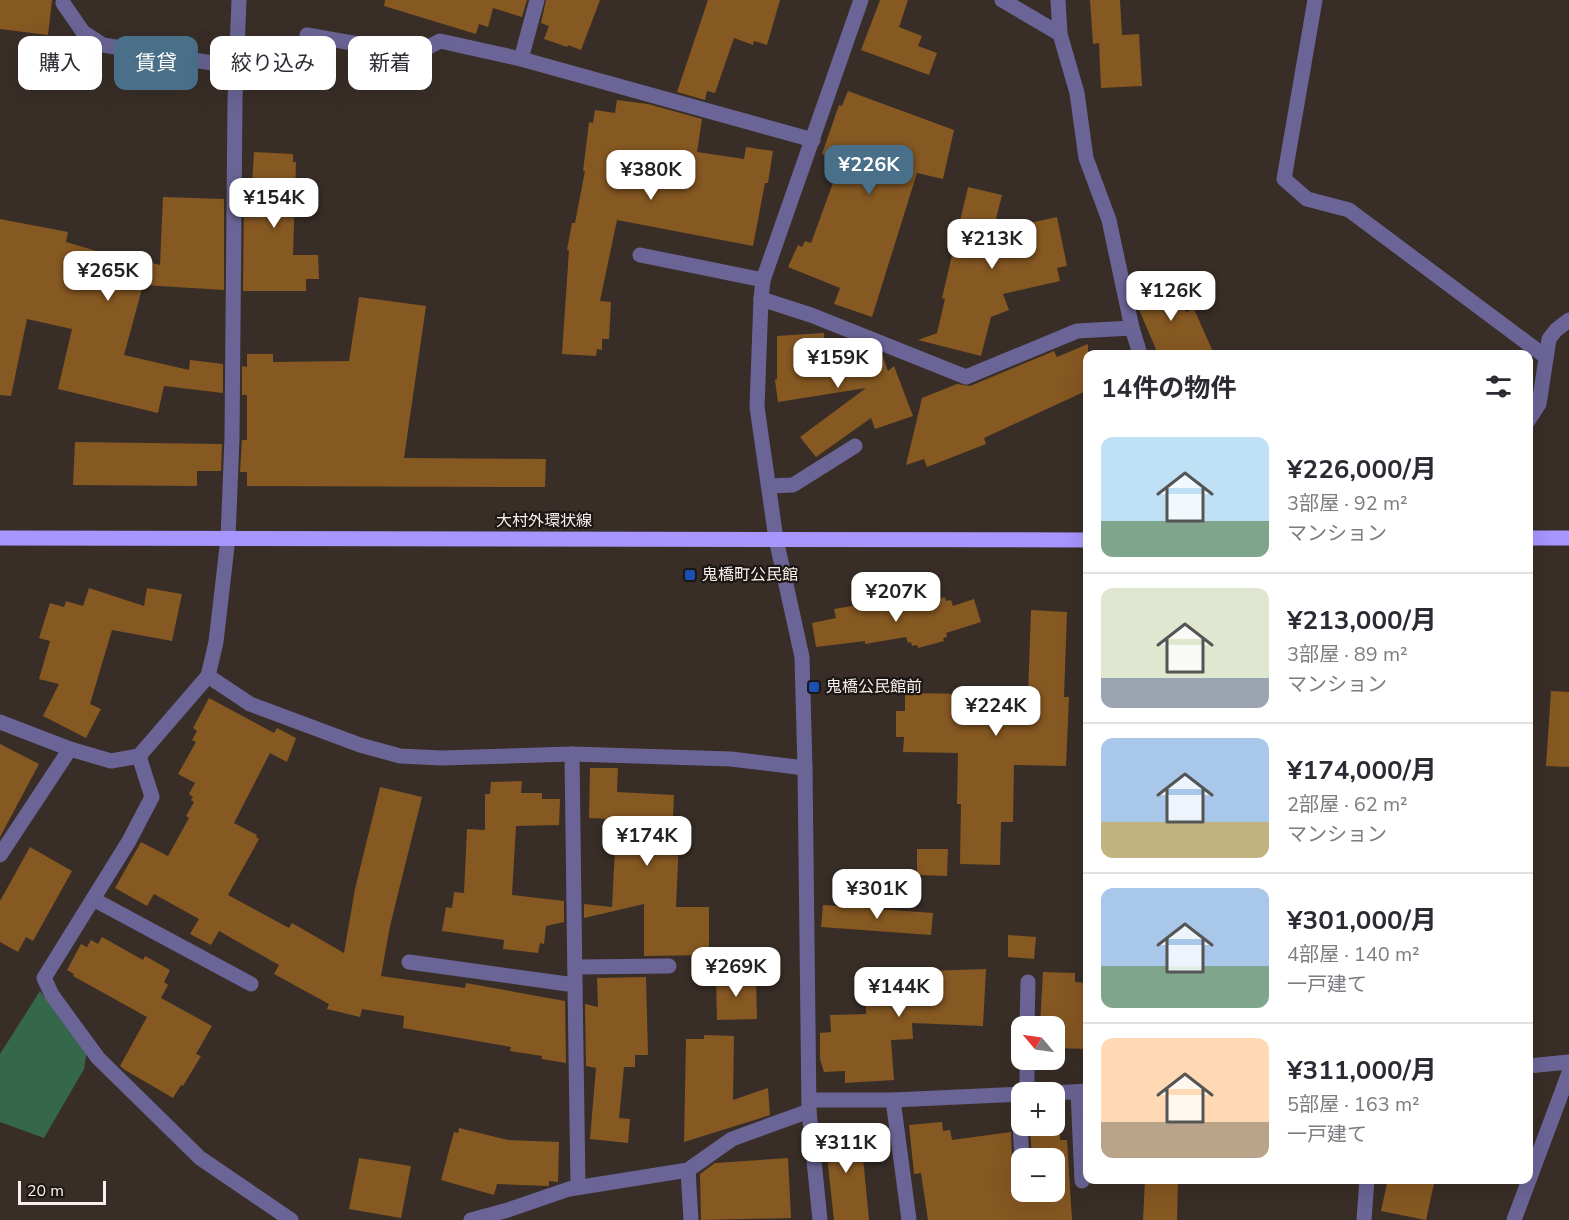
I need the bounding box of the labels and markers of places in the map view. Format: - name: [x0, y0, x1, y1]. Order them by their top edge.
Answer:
- pin: ¥226K: [827, 145, 911, 196]
- pin: ¥380K: [609, 150, 693, 201]
- pin: ¥154K: [232, 178, 316, 229]
- pin: ¥213K: [950, 219, 1034, 270]
- pin: ¥265K: [66, 251, 150, 302]
- pin: ¥126K: [1129, 271, 1213, 322]
- pin: ¥159K: [796, 338, 880, 389]
- place label: 鬼橋町公民館: [702, 564, 798, 586]
- marker: 鬼橋町公民館: [683, 568, 697, 582]
- pin: ¥207K: [854, 572, 938, 623]
- place label: 鬼橋公民館前: [826, 676, 922, 698]
- marker: 鬼橋公民館前: [807, 680, 821, 694]
- pin: ¥224K: [954, 686, 1038, 737]
- pin: ¥174K: [605, 816, 689, 867]
- pin: ¥301K: [835, 869, 919, 920]
- pin: ¥269K: [694, 947, 778, 998]
- pin: ¥144K: [857, 967, 941, 1018]
- pin: ¥311K: [804, 1123, 888, 1174]

